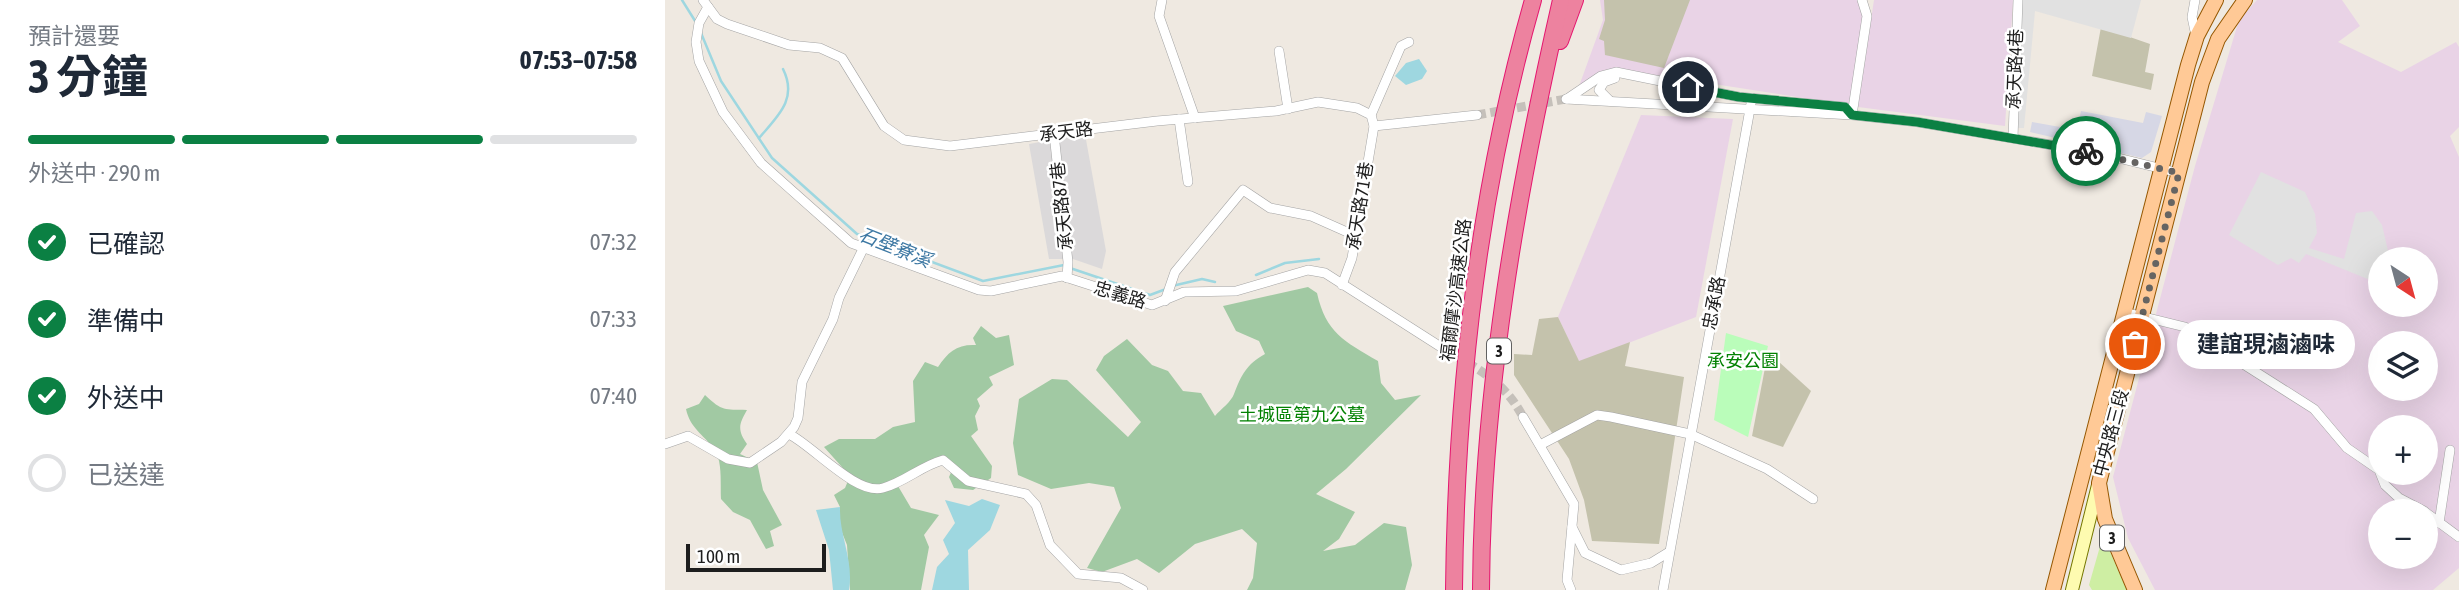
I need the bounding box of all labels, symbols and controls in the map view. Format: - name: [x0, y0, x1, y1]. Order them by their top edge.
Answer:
- text: 預計還要: [28, 23, 120, 49]
- street label: 承天路4巷: [2003, 28, 2026, 110]
- text: 07:53–07:58: [520, 45, 637, 75]
- text: 3 分鐘: [28, 50, 148, 103]
- pin: [1658, 57, 1718, 117]
- icon: home: [1669, 68, 1707, 106]
- courier: [2051, 116, 2121, 186]
- street label: 承天路: [1038, 118, 1094, 145]
- icon: bike: [2067, 132, 2105, 170]
- text: 外送中 · 290 m: [28, 160, 160, 186]
- street label: 承天路71巷: [1342, 160, 1377, 251]
- street label: 承天路87巷: [1046, 161, 1077, 251]
- street label: 福爾摩沙高速公路: [1436, 217, 1475, 363]
- icon: check: [28, 223, 66, 261]
- water label: 石壁寮溪: [856, 223, 937, 273]
- text: 已確認: [87, 229, 165, 259]
- text: 07:32: [590, 229, 637, 255]
- north arrow: [2368, 247, 2438, 317]
- map controls: [2368, 247, 2438, 569]
- street label: 忠承路: [1698, 274, 1729, 331]
- street label: 忠義路: [1091, 277, 1149, 312]
- icon: check: [28, 300, 66, 338]
- text: 準備中: [87, 306, 165, 336]
- text: 07:33: [590, 306, 637, 332]
- pin: [2105, 314, 2165, 374]
- callout: 建誼現滷滷味: [2177, 320, 2355, 368]
- icon: bag: [2116, 325, 2154, 363]
- text: 建誼現滷滷味: [2197, 331, 2335, 357]
- button: layers: [2368, 331, 2438, 401]
- road number: 3: [1487, 338, 1511, 364]
- park label: 承安公園: [1707, 350, 1779, 371]
- icon: check: [28, 377, 66, 415]
- text: 外送中: [87, 383, 165, 413]
- text: 07:40: [590, 383, 637, 409]
- street label: 中央路三段: [2089, 387, 2132, 479]
- park label: 土城區第九公墓: [1239, 404, 1365, 425]
- button: +: [2368, 415, 2438, 485]
- text: 已送達: [87, 460, 165, 490]
- button: −: [2368, 499, 2438, 569]
- road number: 3: [2100, 526, 2124, 551]
- scale bar: [686, 541, 826, 573]
- text: 100 m: [697, 545, 740, 567]

